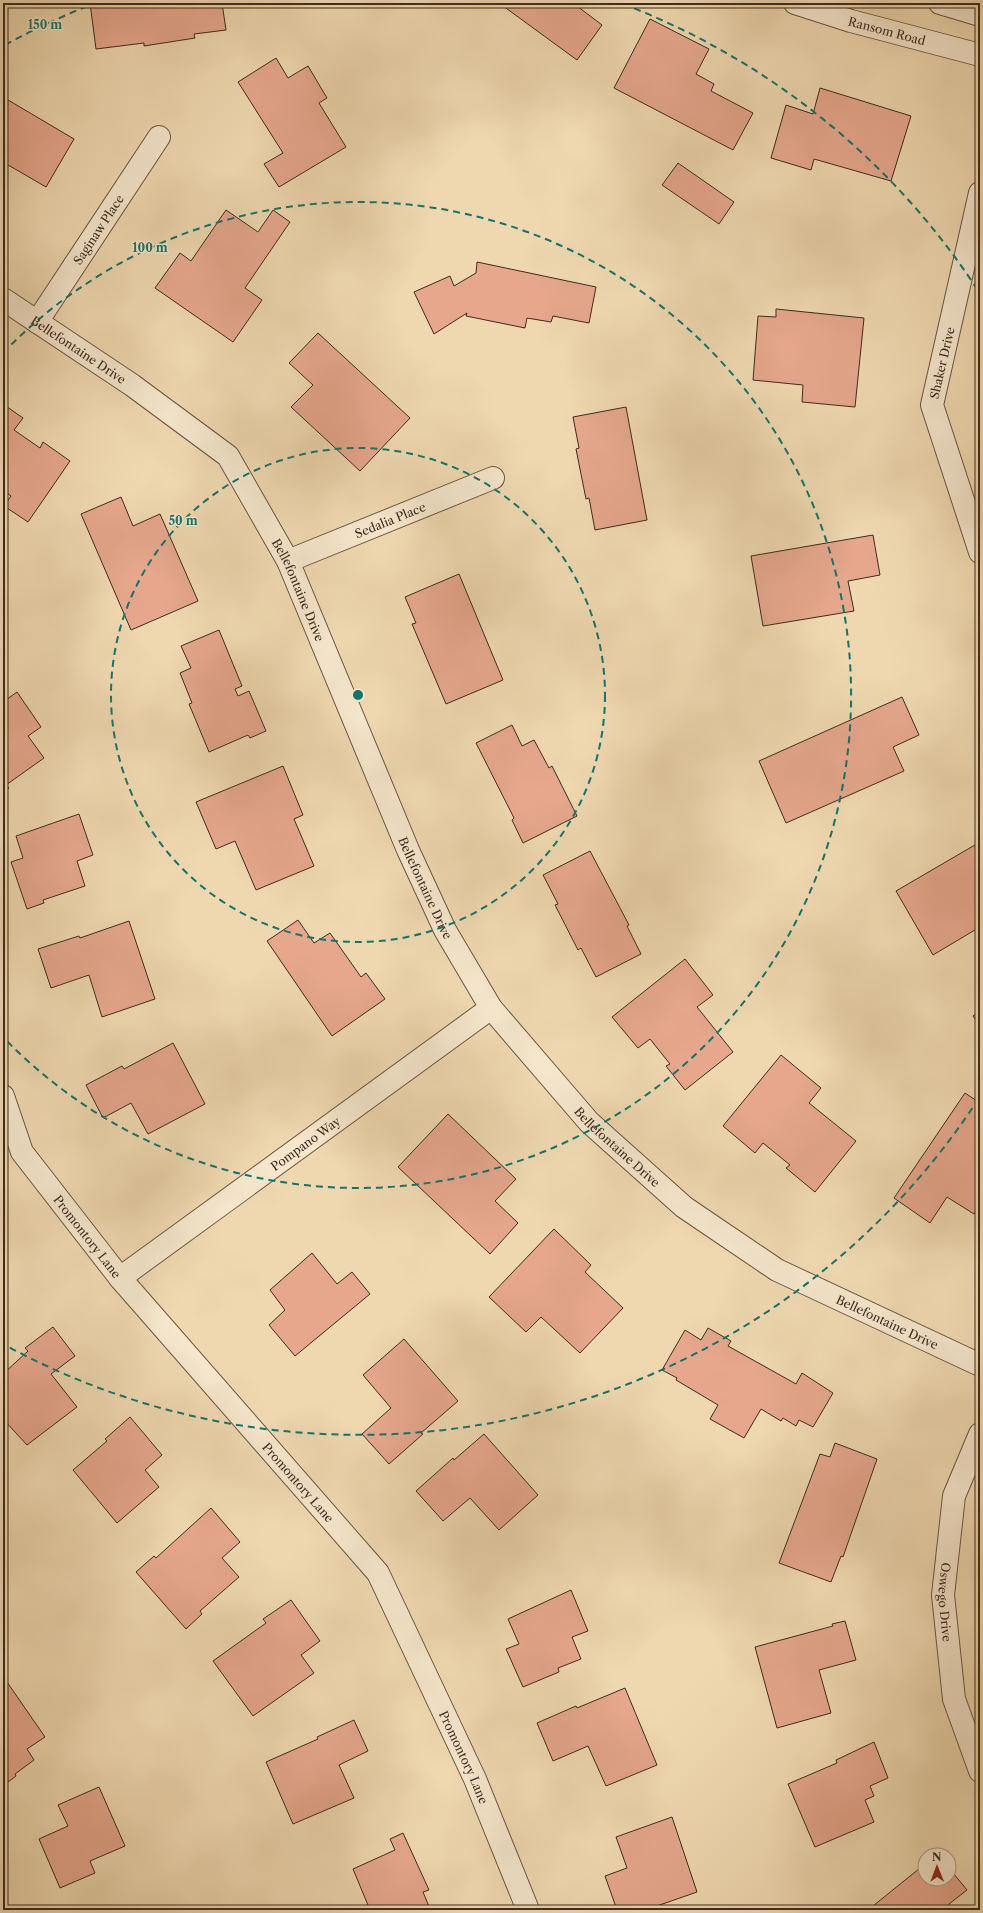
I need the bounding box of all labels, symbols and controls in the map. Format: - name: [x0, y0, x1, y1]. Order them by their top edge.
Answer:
- street label: Ransom Road: [847, 13, 928, 48]
- text: 150 m: [28, 17, 62, 32]
- street label: Saginaw Place: [70, 191, 127, 267]
- text: 100 m: [132, 240, 168, 255]
- street label: Bellefontaine Drive: [28, 312, 129, 387]
- street label: Shaker Drive: [926, 325, 958, 400]
- street label: Sedalia Place: [352, 499, 428, 541]
- text: 50 m: [168, 513, 198, 528]
- street label: Bellefontaine Drive: [269, 536, 328, 644]
- centre of rings: [351, 688, 365, 702]
- street label: Bellefontaine Drive: [396, 834, 456, 942]
- street label: Bellefontaine Drive: [572, 1104, 664, 1190]
- street label: Pompano Way: [267, 1113, 343, 1174]
- street label: Promontory Lane: [51, 1192, 125, 1281]
- street label: Bellefontaine Drive: [834, 1291, 941, 1352]
- street label: Promontory Lane: [260, 1439, 338, 1525]
- street label: Oswego Drive: [935, 1562, 955, 1643]
- street label: Promontory Lane: [436, 1708, 492, 1806]
- north arrow: [917, 1847, 957, 1887]
- text: N: [932, 1850, 942, 1864]

